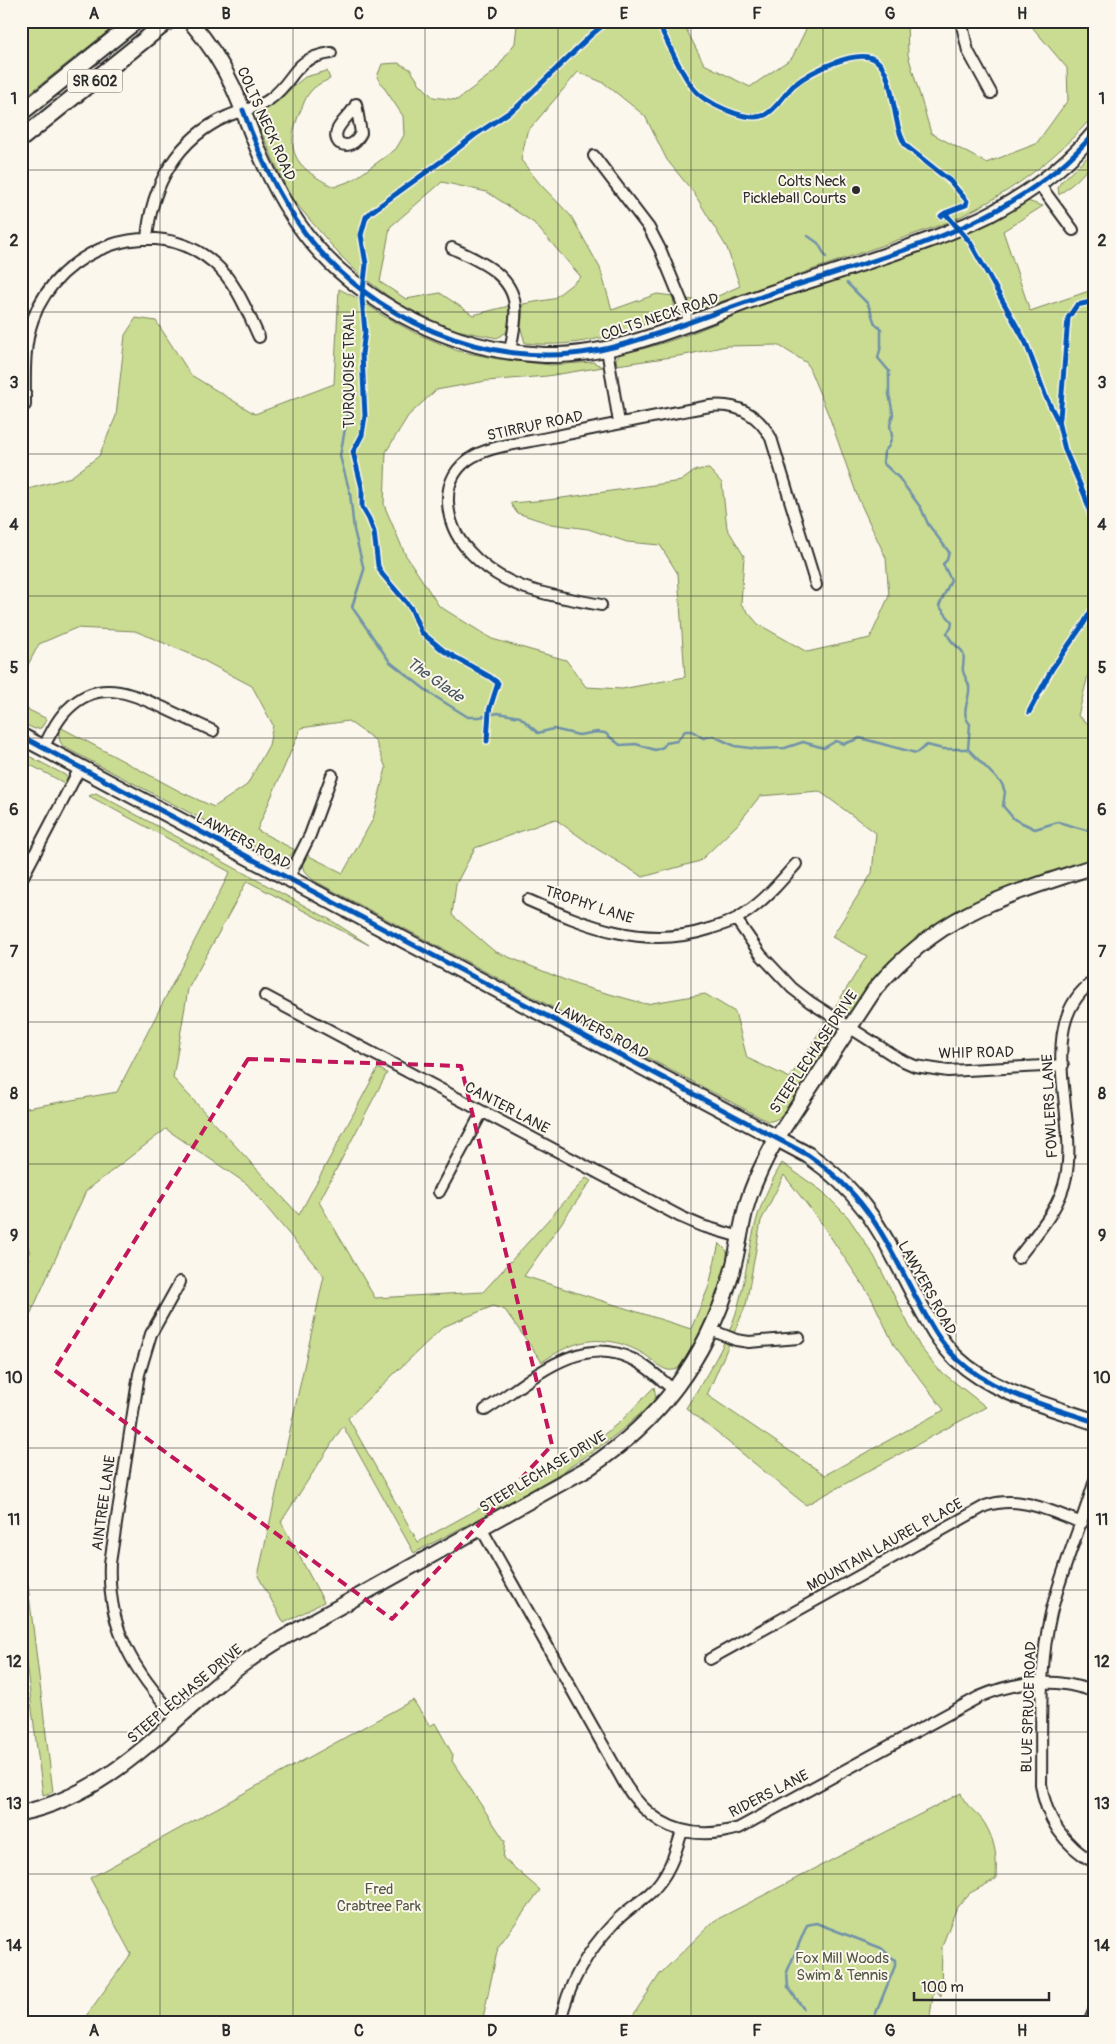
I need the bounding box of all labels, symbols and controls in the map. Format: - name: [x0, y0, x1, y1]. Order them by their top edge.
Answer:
- text: A: [89, 4, 100, 24]
- text: B: [221, 4, 231, 24]
- text: C: [354, 4, 364, 24]
- text: D: [487, 4, 497, 24]
- text: E: [620, 4, 629, 24]
- text: F: [752, 4, 762, 24]
- text: G: [885, 4, 896, 24]
- text: H: [1017, 4, 1027, 24]
- street label: COLTS NECK ROAD: [232, 64, 300, 184]
- road number: SR 602: [68, 70, 122, 92]
- text: 1: [11, 89, 17, 109]
- text: 1: [1099, 89, 1105, 109]
- place label: Colts Neck Pickleball Courts: [743, 172, 847, 208]
- marker: Colts Neck Pickleball Courts: [850, 184, 862, 196]
- text: 2: [10, 231, 19, 251]
- text: 2: [1098, 231, 1107, 251]
- street label: COLTS NECK ROAD: [599, 289, 721, 345]
- street label: TURQUOISE TRAIL: [340, 309, 359, 429]
- text: 3: [10, 373, 19, 393]
- text: 3: [1098, 373, 1107, 393]
- street label: STIRRUP ROAD: [485, 407, 585, 445]
- text: 4: [9, 515, 19, 535]
- text: 4: [1097, 515, 1107, 535]
- water label: The Glade: [403, 653, 469, 708]
- text: 5: [10, 658, 19, 678]
- text: 5: [1098, 658, 1107, 678]
- text: 6: [9, 800, 19, 820]
- text: 6: [1097, 800, 1107, 820]
- street label: LAWYERS ROAD: [192, 808, 294, 874]
- street label: TROPHY LANE: [542, 882, 636, 928]
- text: 7: [10, 942, 19, 962]
- text: 7: [1098, 942, 1107, 962]
- street label: STEEPLECHASE DRIVE: [766, 987, 862, 1117]
- street label: LAWYERS ROAD: [550, 998, 652, 1064]
- street label: WHIP ROAD: [938, 1043, 1014, 1063]
- street label: FOWLERS LANE: [1038, 1053, 1062, 1159]
- street label: CANTER LANE: [461, 1078, 553, 1138]
- text: 8: [10, 1084, 18, 1104]
- text: 8: [1098, 1084, 1106, 1104]
- text: 9: [10, 1226, 18, 1246]
- text: 9: [1098, 1226, 1106, 1246]
- street label: LAWYERS ROAD: [893, 1238, 961, 1338]
- text: 10: [5, 1368, 23, 1388]
- text: 10: [1093, 1368, 1111, 1388]
- street label: STEEPLECHASE DRIVE: [476, 1427, 610, 1517]
- street label: AINTREE LANE: [88, 1454, 120, 1552]
- street label: MOUNTAIN LAUREL PLACE: [804, 1494, 967, 1596]
- text: 11: [8, 1510, 20, 1530]
- text: 11: [1096, 1510, 1108, 1530]
- street label: STEEPLECHASE DRIVE: [124, 1640, 247, 1748]
- street label: BLUE SPRUCE ROAD: [1017, 1641, 1041, 1773]
- text: 12: [6, 1652, 22, 1672]
- text: 12: [1094, 1652, 1110, 1672]
- street label: RIDERS LANE: [726, 1766, 812, 1822]
- text: 13: [6, 1794, 22, 1814]
- text: 13: [1094, 1794, 1110, 1814]
- park label: Fred Crabtree Park: [337, 1880, 422, 1916]
- text: 14: [6, 1936, 22, 1956]
- text: 14: [1094, 1936, 1110, 1956]
- park label: Fox Mill Woods Swim & Tennis: [795, 1949, 889, 1985]
- scale bar: [914, 1969, 1048, 2001]
- text: 100 m: [921, 1978, 964, 1997]
- text: A: [89, 2021, 100, 2041]
- text: B: [221, 2021, 231, 2041]
- text: C: [354, 2021, 364, 2041]
- text: D: [487, 2021, 497, 2041]
- text: E: [620, 2021, 629, 2041]
- text: F: [752, 2021, 762, 2041]
- text: G: [885, 2021, 896, 2041]
- text: H: [1017, 2021, 1027, 2041]

